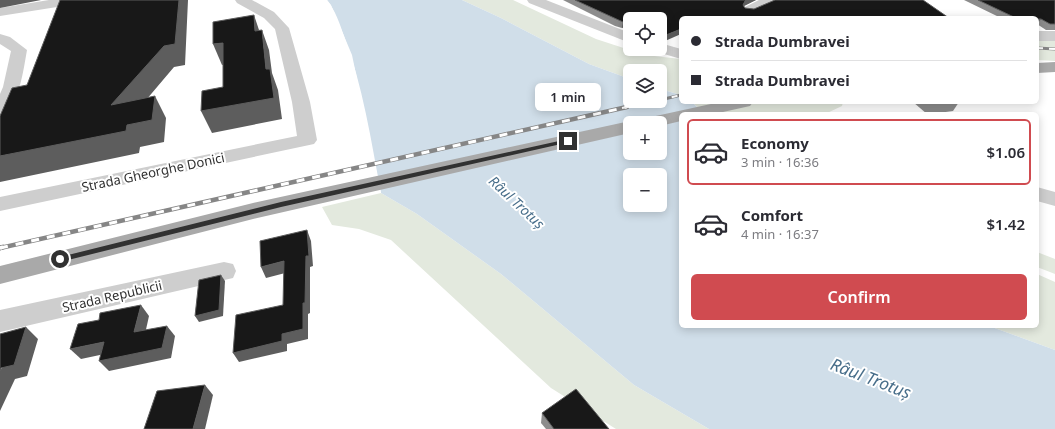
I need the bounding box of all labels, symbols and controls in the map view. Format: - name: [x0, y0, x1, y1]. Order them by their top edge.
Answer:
- map controls: [623, 12, 667, 212]
- button: locate: [623, 12, 667, 56]
- text: Strada Dumbravei: [715, 31, 850, 51]
- button: layers: [623, 64, 667, 108]
- text: Strada Dumbravei: [715, 70, 850, 90]
- callout: 1 min: [535, 83, 601, 111]
- text: 1 min: [550, 88, 586, 106]
- button: +: [623, 116, 667, 160]
- route end: [559, 132, 577, 150]
- text: Economy: [741, 133, 809, 153]
- icon: car: [693, 134, 729, 170]
- text: $1.06: [987, 142, 1025, 162]
- street label: Strada Gheorghe Donici: [80, 148, 226, 196]
- text: 3 min · 16:36: [741, 153, 819, 171]
- button: −: [623, 168, 667, 212]
- water label: Râul Trotuș: [485, 171, 549, 233]
- text: Comfort: [741, 205, 803, 225]
- icon: car: [693, 206, 729, 242]
- text: $1.42: [987, 214, 1025, 234]
- text: 4 min · 16:37: [741, 225, 819, 243]
- route start: [51, 250, 69, 268]
- button: Confirm: [691, 274, 1027, 320]
- street label: Strada Republicii: [60, 276, 164, 316]
- water label: Râul Trotuș: [827, 352, 915, 404]

